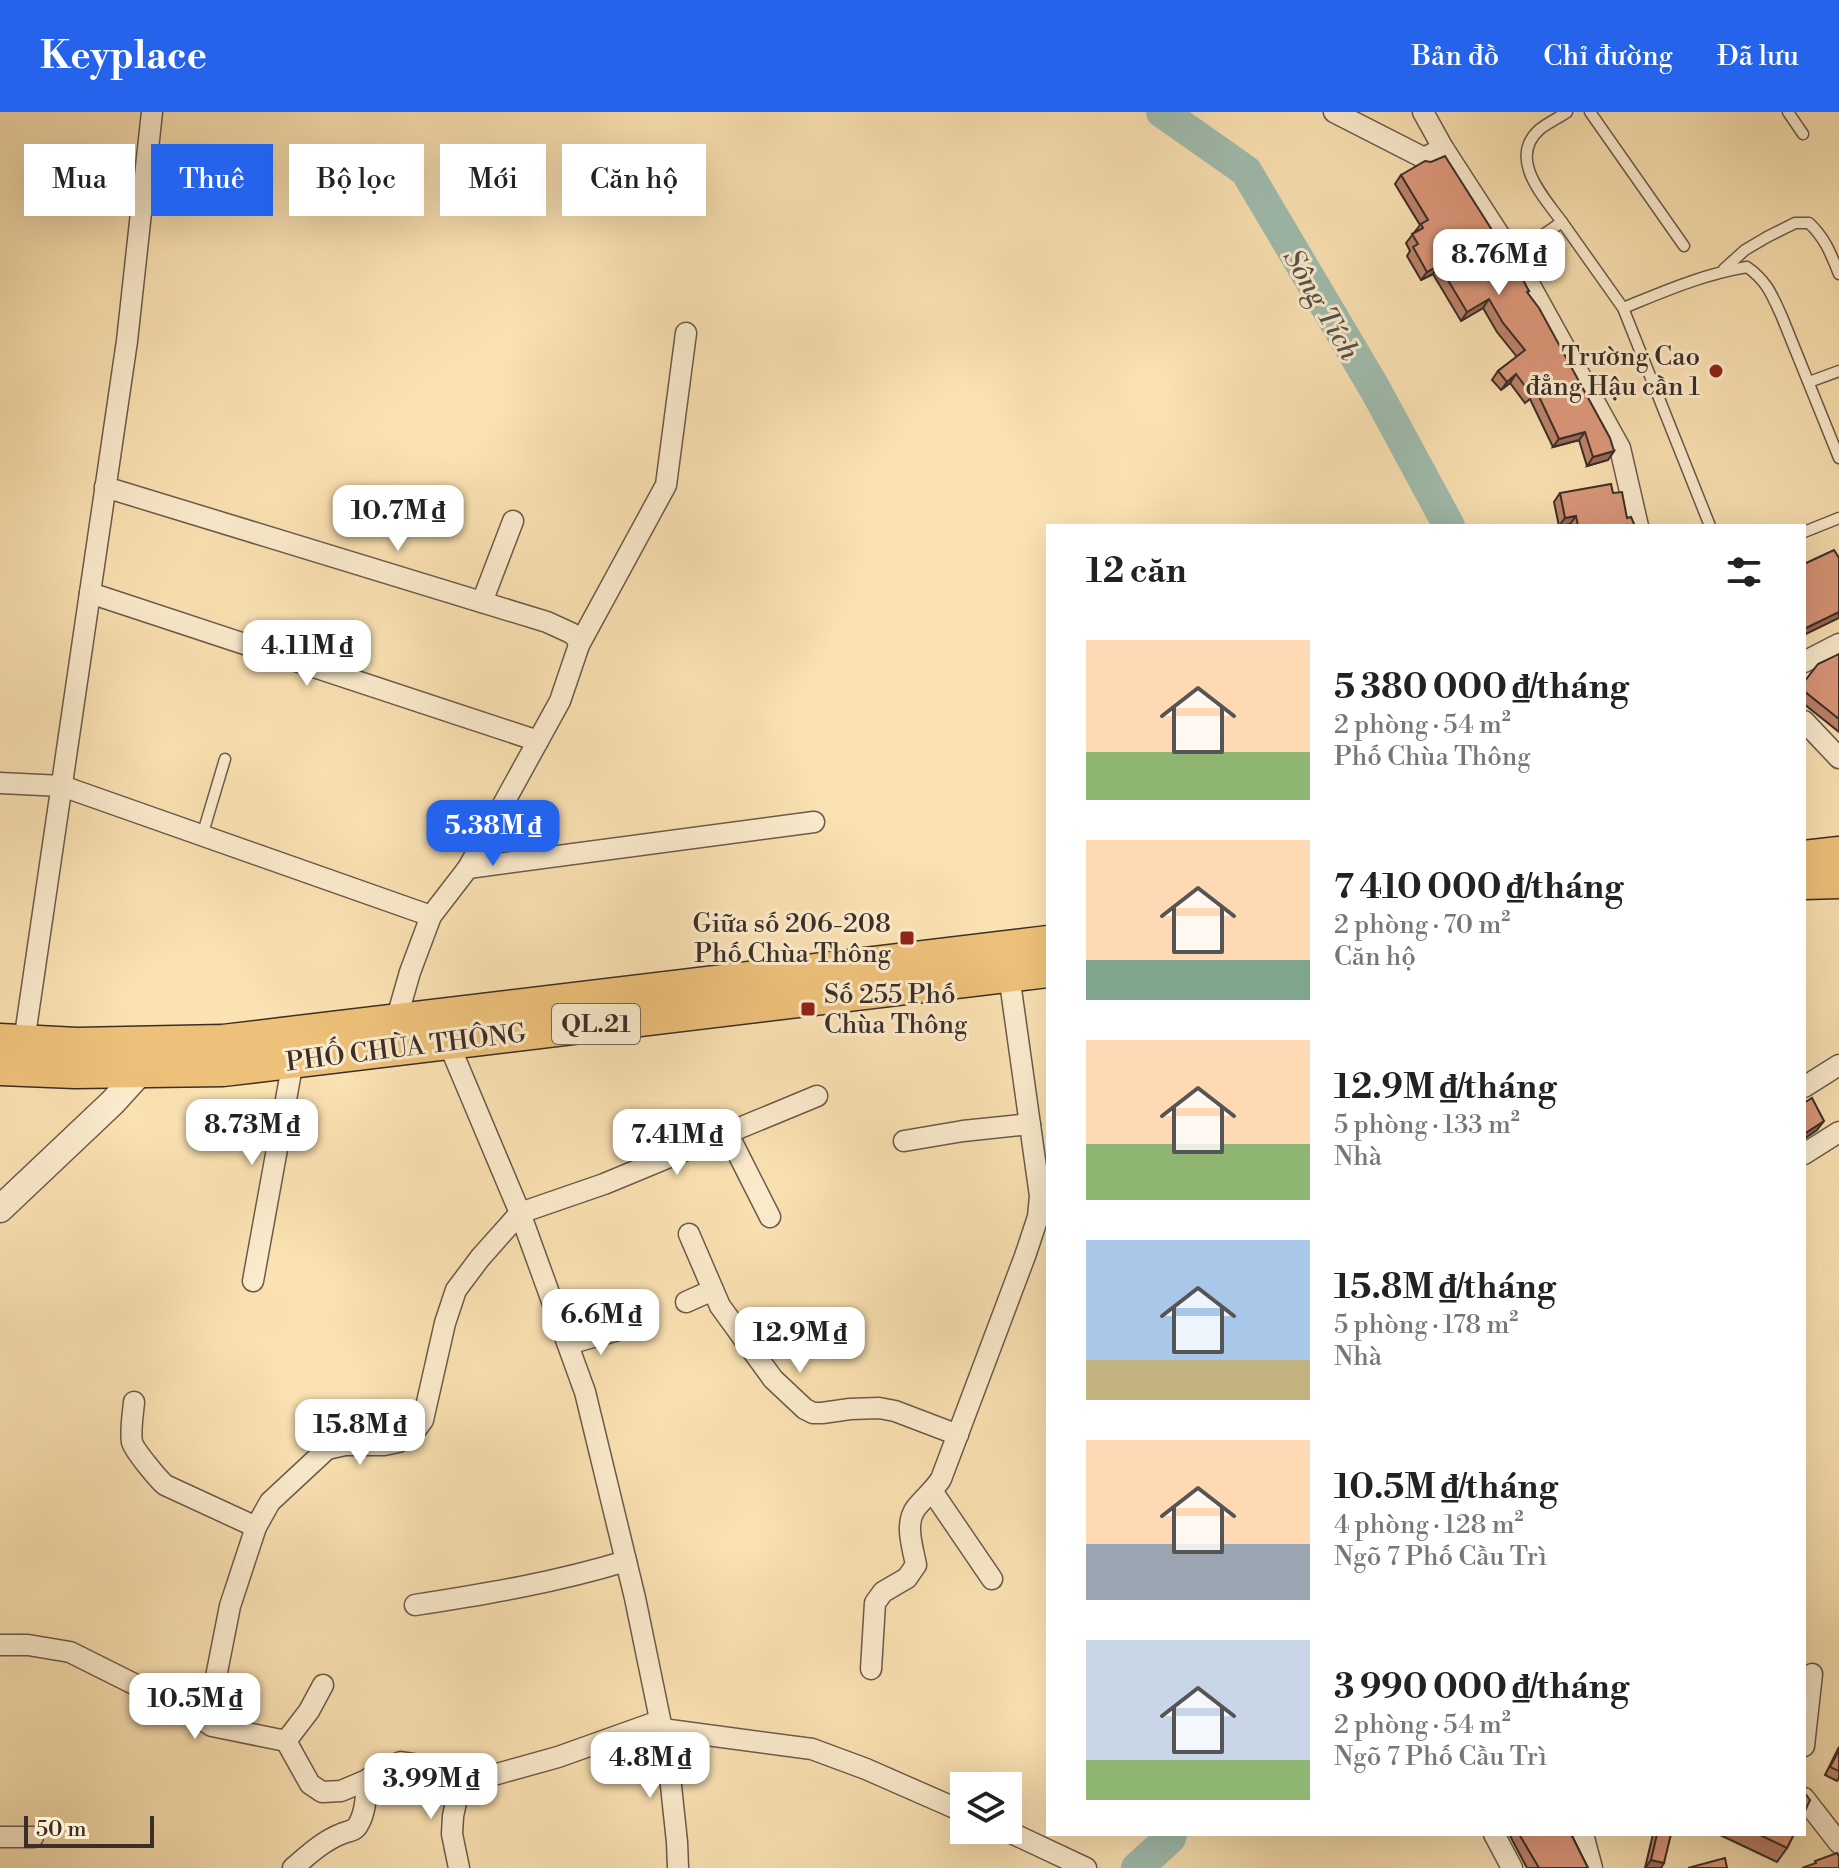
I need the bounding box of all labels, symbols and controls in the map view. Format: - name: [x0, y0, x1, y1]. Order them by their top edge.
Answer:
- text: Keyplace: [40, 33, 207, 80]
- text: Bản đồ: [1411, 39, 1499, 74]
- text: Chỉ đường: [1543, 39, 1673, 74]
- text: Đã lưu: [1717, 39, 1799, 74]
- chip: Mua: [24, 144, 135, 216]
- chip: Thuê: [151, 144, 273, 216]
- chip: Bộ lọc: [289, 144, 424, 216]
- chip: Mới: [440, 144, 546, 216]
- chip: Căn hộ: [562, 144, 706, 216]
- pin: 8.76M ₫: [1425, 229, 1573, 297]
- text: 8.76M ₫: [1451, 239, 1547, 271]
- water label: Sông Tích: [1275, 243, 1367, 367]
- place label: Trường Cao đẳng Hậu cần 1: [1525, 341, 1700, 403]
- marker: Trường Cao đẳng Hậu cần 1: [1707, 362, 1725, 380]
- pin: 10.7M ₫: [324, 485, 472, 553]
- text: 10.7M ₫: [351, 495, 445, 527]
- icon: filters: [1722, 550, 1766, 594]
- text: 12 căn: [1086, 551, 1187, 593]
- pin: 4.11M ₫: [233, 620, 381, 688]
- text: 4.11M ₫: [261, 630, 353, 662]
- text: 5 380 000 ₫/tháng: [1334, 667, 1629, 709]
- icon: home: [1150, 672, 1246, 768]
- text: 2 phòng · 54 m²: [1334, 709, 1511, 741]
- text: Phố Chùa Thông: [1334, 741, 1531, 773]
- pin: 5.38M ₫: [419, 800, 567, 868]
- text: 5.38M ₫: [444, 810, 542, 842]
- text: 7 410 000 ₫/tháng: [1334, 867, 1623, 909]
- icon: home: [1150, 872, 1246, 968]
- place label: Giữa số 206-208 Phố Chùa Thông: [692, 908, 892, 970]
- text: 2 phòng · 70 m²: [1334, 909, 1510, 941]
- marker: Giữa số 206-208 Phố Chùa Thông: [898, 929, 916, 947]
- text: Căn hộ: [1334, 941, 1416, 973]
- place label: Số 255 Phố Chùa Thông: [824, 979, 968, 1041]
- marker: Số 255 Phố Chùa Thông: [799, 1000, 817, 1018]
- road number: QL.21: [552, 1004, 640, 1044]
- street label: PHỐ CHÙA THÔNG: [284, 1012, 528, 1079]
- text: 12.9M ₫/tháng: [1334, 1067, 1556, 1109]
- icon: home: [1150, 1072, 1246, 1168]
- pin: 8.73M ₫: [178, 1099, 326, 1167]
- text: 8.73M ₫: [204, 1109, 300, 1141]
- pin: 7.41M ₫: [603, 1109, 751, 1177]
- text: 5 phòng · 133 m²: [1334, 1109, 1520, 1141]
- text: 7.41M ₫: [631, 1119, 723, 1151]
- text: Nhà: [1334, 1141, 1382, 1173]
- text: 15.8M ₫/tháng: [1334, 1267, 1556, 1309]
- icon: home: [1150, 1272, 1246, 1368]
- pin: 6.6M ₫: [536, 1289, 666, 1357]
- text: 6.6M ₫: [560, 1299, 642, 1331]
- pin: 12.9M ₫: [726, 1307, 874, 1375]
- text: 5 phòng · 178 m²: [1334, 1309, 1518, 1341]
- text: 12.9M ₫: [753, 1317, 847, 1349]
- text: Nhà: [1334, 1341, 1382, 1373]
- pin: 15.8M ₫: [286, 1399, 434, 1467]
- text: 15.8M ₫: [313, 1409, 407, 1441]
- text: 10.5M ₫/tháng: [1334, 1467, 1558, 1509]
- icon: home: [1150, 1472, 1246, 1568]
- text: 4 phòng · 128 m²: [1334, 1509, 1524, 1541]
- text: Ngõ 7 Phố Cầu Trì: [1334, 1541, 1547, 1573]
- text: 3 990 000 ₫/tháng: [1334, 1667, 1629, 1709]
- icon: home: [1150, 1672, 1246, 1768]
- pin: 10.5M ₫: [121, 1673, 269, 1741]
- text: 10.5M ₫: [147, 1683, 243, 1715]
- text: 2 phòng · 54 m²: [1334, 1709, 1511, 1741]
- pin: 4.8M ₫: [585, 1732, 715, 1800]
- text: Ngõ 7 Phố Cầu Trì: [1334, 1741, 1547, 1773]
- text: 4.8M ₫: [609, 1742, 691, 1774]
- pin: 3.99M ₫: [357, 1753, 505, 1821]
- text: 3.99M ₫: [382, 1763, 480, 1795]
- map controls: [950, 1772, 1022, 1844]
- button: layers: [950, 1772, 1022, 1844]
- scale bar: [24, 1812, 154, 1848]
- text: 50 m: [36, 1816, 87, 1843]

